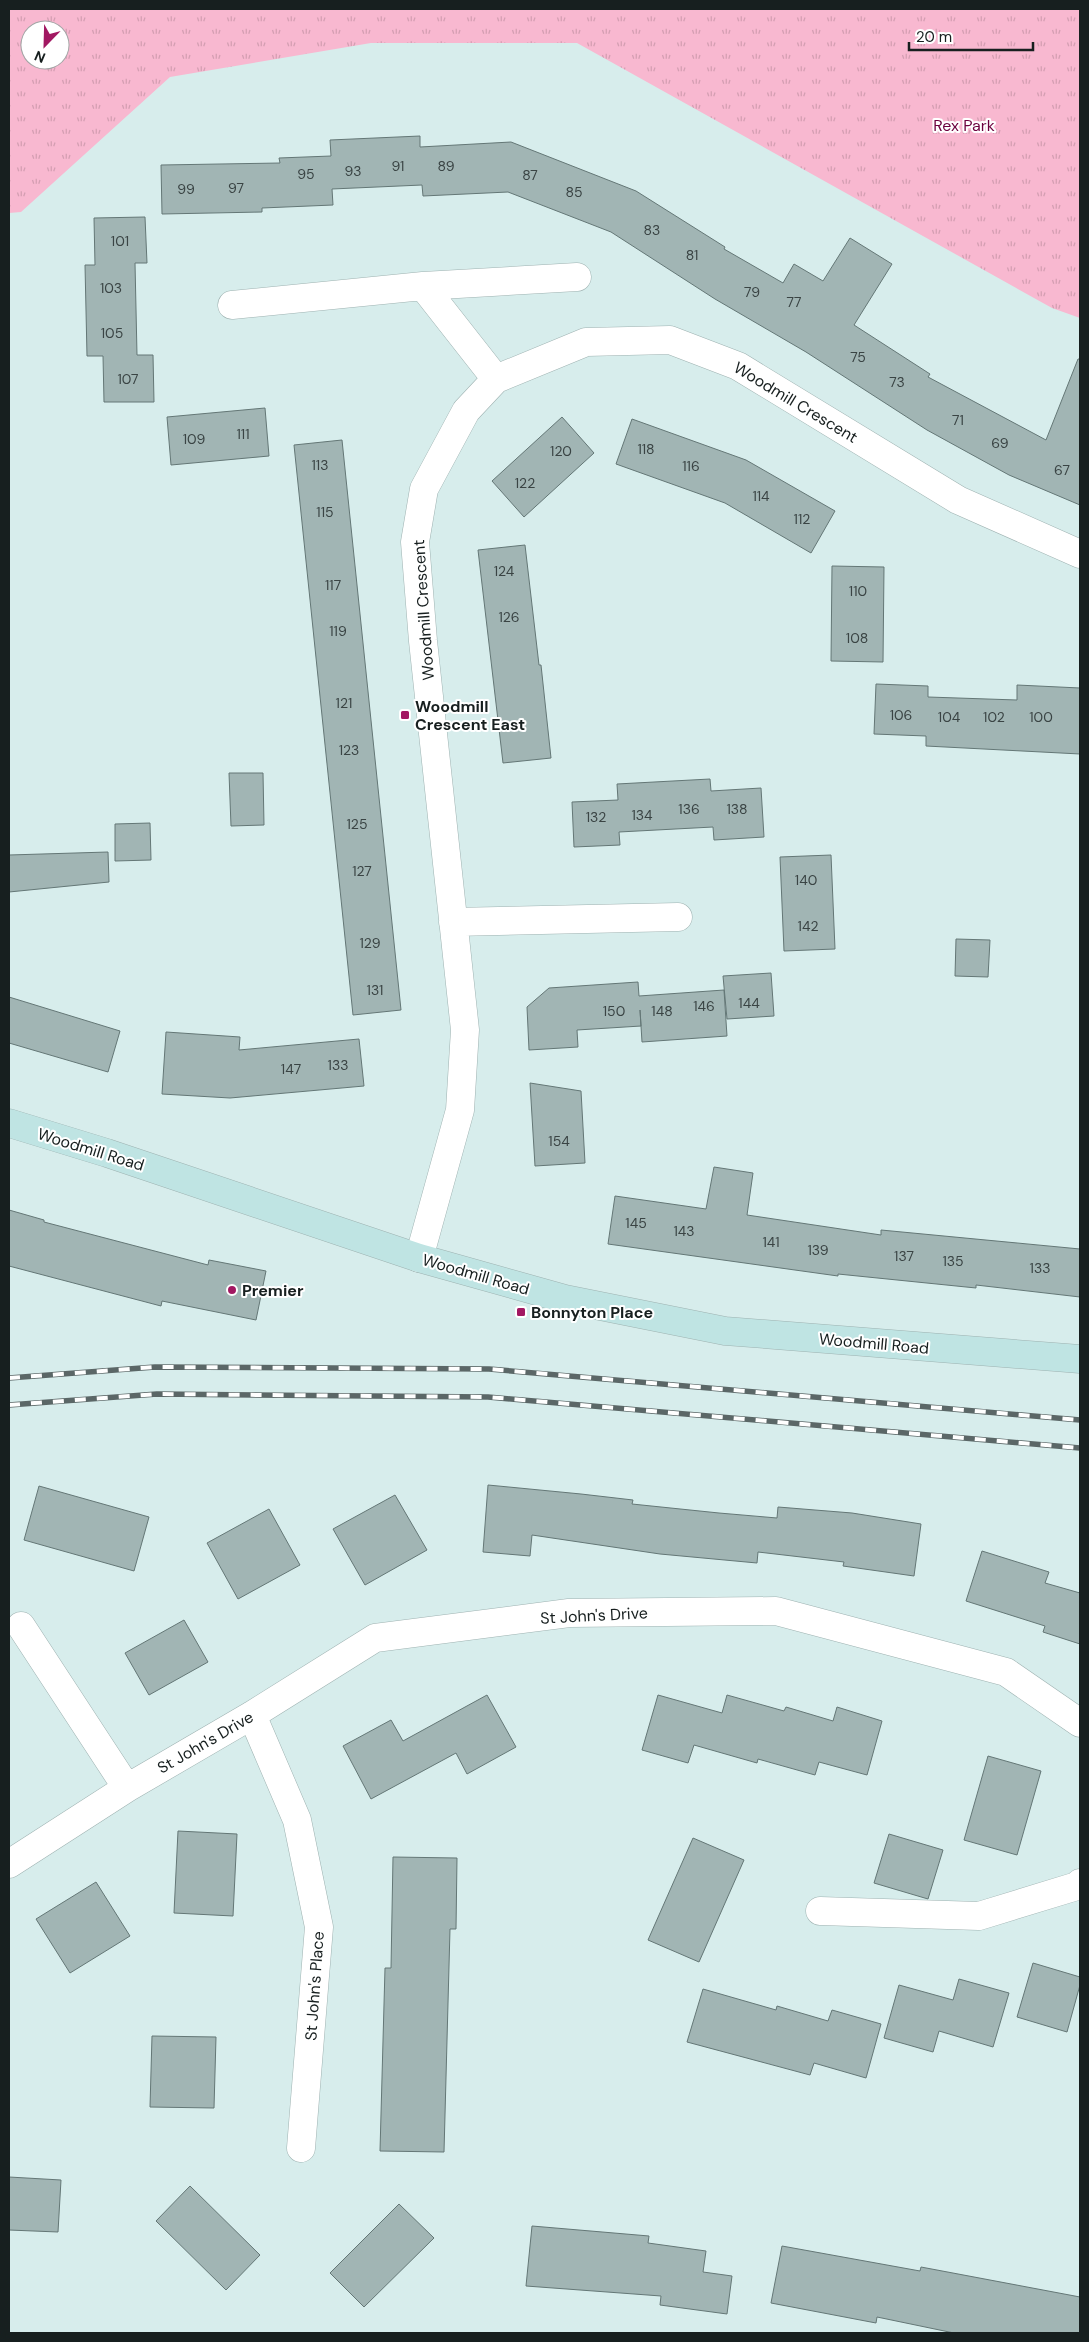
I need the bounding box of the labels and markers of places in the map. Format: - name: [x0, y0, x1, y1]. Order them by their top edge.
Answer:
- place label: Woodmill Crescent East: [415, 696, 525, 735]
- marker: Woodmill Crescent East: [399, 709, 411, 721]
- place label: Premier: [242, 1280, 304, 1301]
- marker: Premier: [226, 1284, 238, 1296]
- place label: Bonnyton Place: [531, 1302, 653, 1323]
- marker: Bonnyton Place: [515, 1306, 527, 1318]

